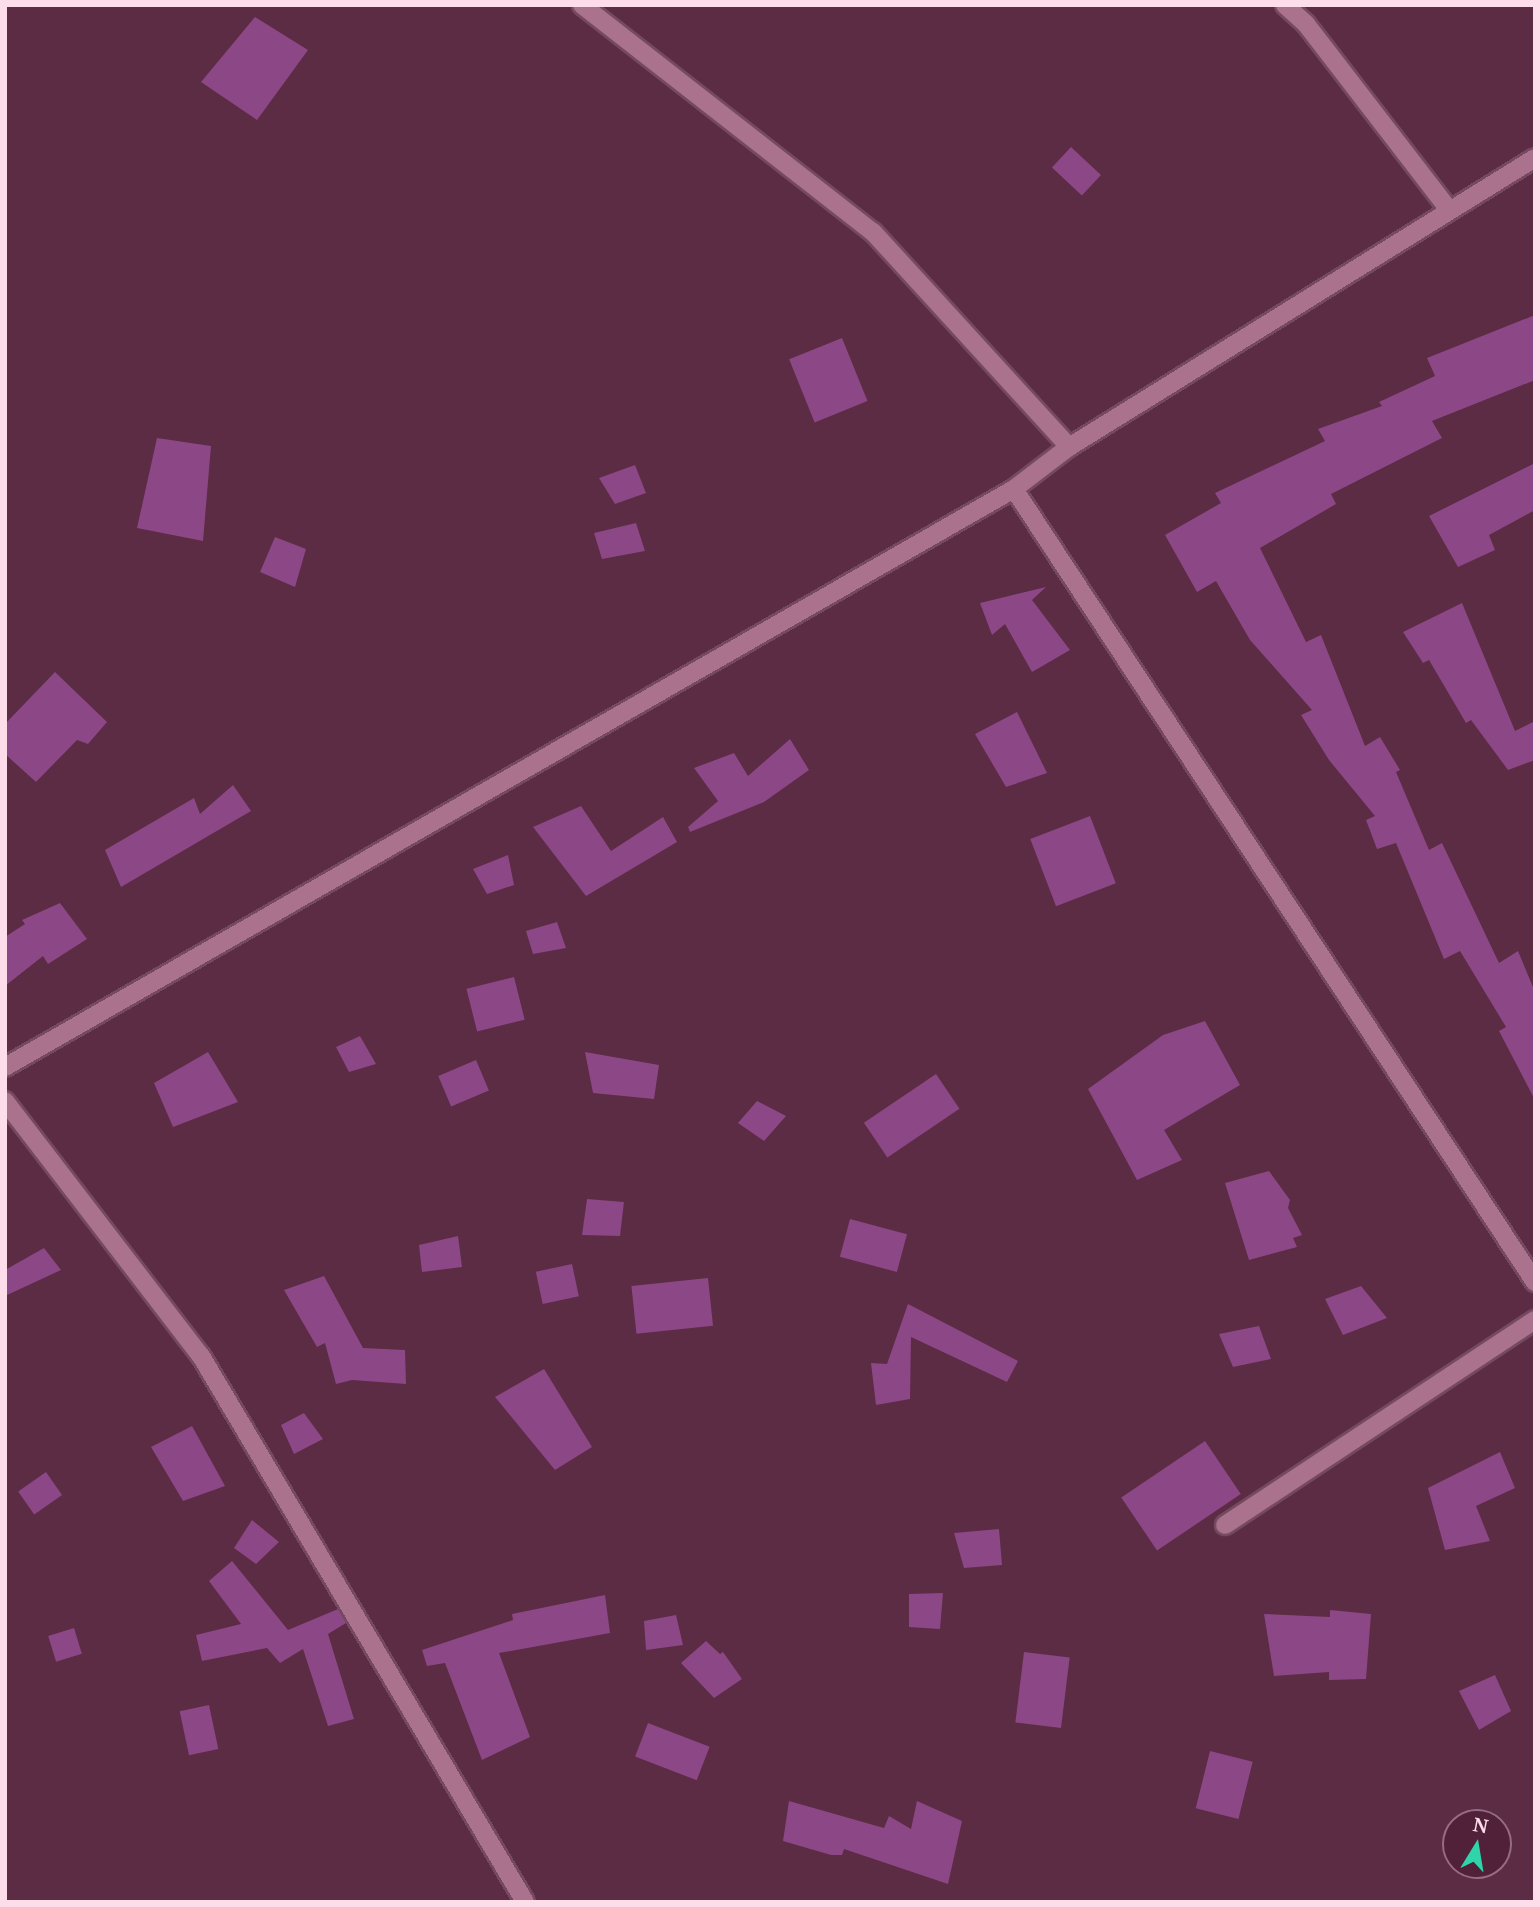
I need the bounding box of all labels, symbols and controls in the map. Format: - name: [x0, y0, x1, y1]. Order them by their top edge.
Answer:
- north arrow: [1442, 1809, 1512, 1879]
- text: N: [1471, 1811, 1490, 1840]

